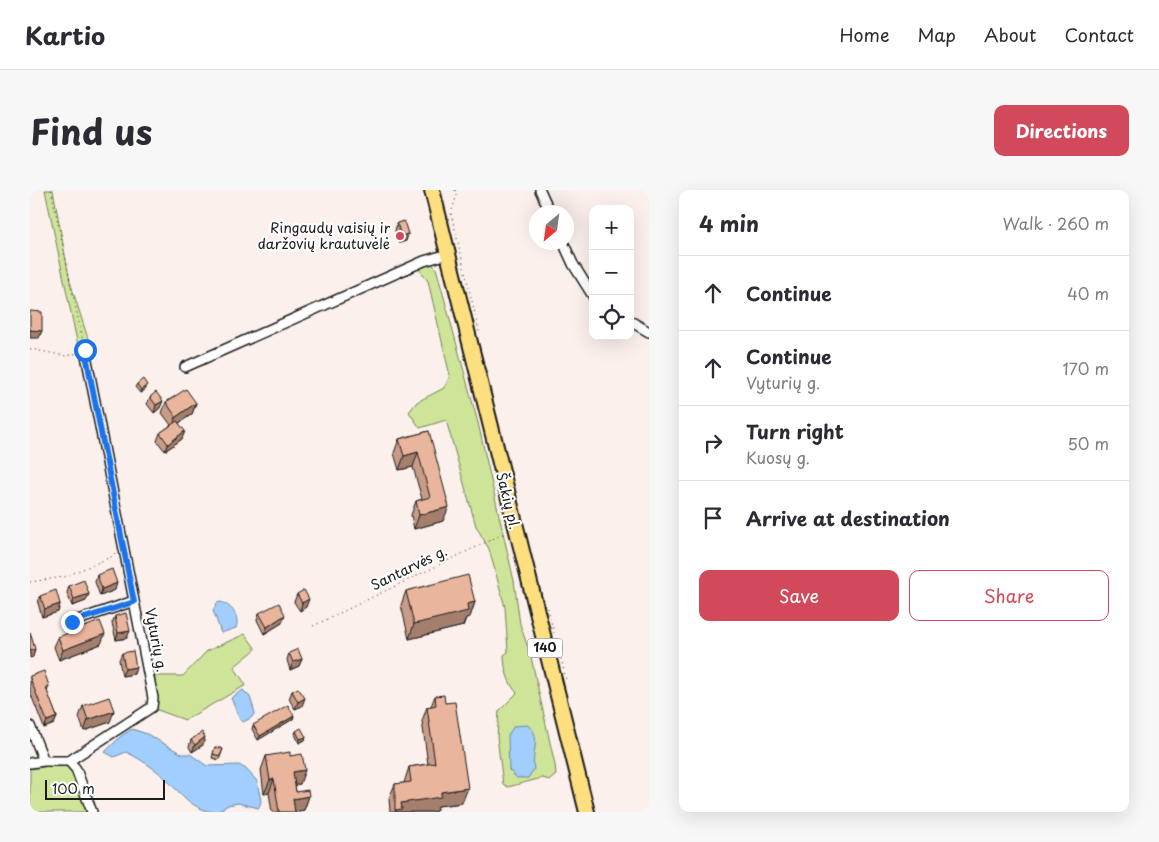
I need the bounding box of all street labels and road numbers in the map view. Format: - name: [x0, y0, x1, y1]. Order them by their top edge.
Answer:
- street label: Šakių pl.: [491, 470, 526, 532]
- street label: Santarvės g.: [367, 540, 451, 595]
- street label: Vyturių g.: [140, 606, 173, 674]
- road number: 140: [528, 638, 562, 658]

